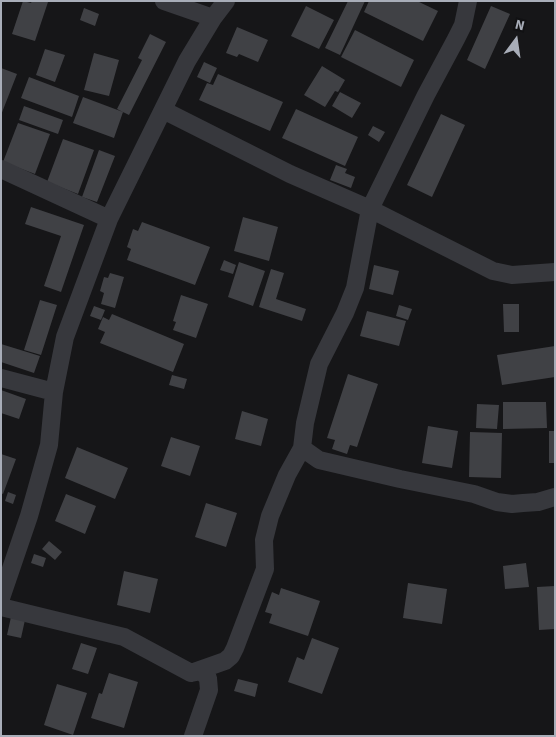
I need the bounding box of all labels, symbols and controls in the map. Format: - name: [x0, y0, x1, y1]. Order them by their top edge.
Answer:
- north arrow: [491, 15, 541, 65]
- text: N: [513, 15, 527, 36]

